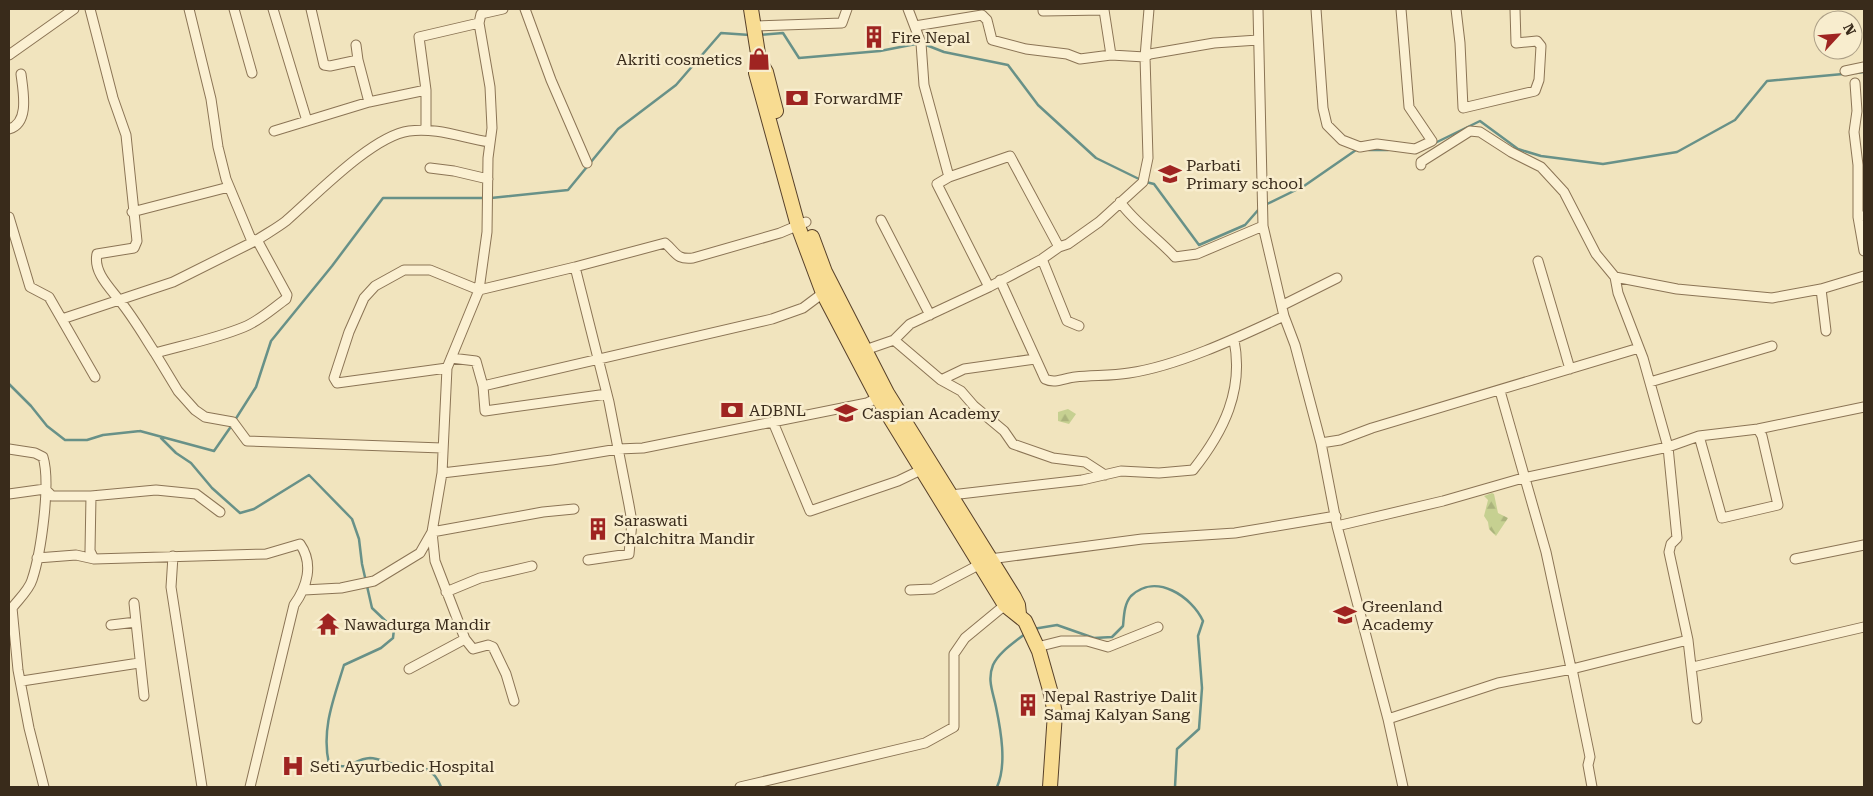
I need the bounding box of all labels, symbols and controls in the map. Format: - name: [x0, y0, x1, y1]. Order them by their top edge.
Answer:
- north arrow: [1813, 10, 1863, 60]
- text: N: [1840, 21, 1859, 38]
- building icon: Fire Nepal: [861, 24, 887, 50]
- place label: Fire Nepal: [891, 28, 970, 47]
- shop icon: Akriti cosmetics: [746, 46, 772, 72]
- place label: Akriti cosmetics: [616, 50, 742, 69]
- bank icon: ForwardMF: [784, 85, 810, 111]
- place label: ForwardMF: [814, 89, 903, 108]
- place label: Parbati Primary school: [1186, 156, 1303, 193]
- school or university icon: Parbati Primary school: [1157, 161, 1183, 187]
- bank icon: ADBNL: [719, 397, 745, 423]
- school or university icon: Caspian Academy: [833, 400, 859, 426]
- place label: ADBNL: [749, 401, 806, 420]
- place label: Caspian Academy: [862, 404, 1000, 423]
- place label: Saraswati Chalchitra Mandir: [614, 511, 755, 548]
- building icon: Saraswati Chalchitra Mandir: [585, 516, 611, 542]
- place label: Greenland Academy: [1362, 597, 1443, 634]
- school or university icon: Greenland Academy: [1332, 602, 1358, 628]
- temple icon: Nawadurga Mandir: [315, 611, 341, 637]
- place label: Nawadurga Mandir: [344, 615, 491, 634]
- place label: Nepal Rastriye Dalit Samaj Kalyan Sang: [1044, 687, 1197, 724]
- building icon: Nepal Rastriye Dalit Samaj Kalyan Sang: [1015, 692, 1041, 718]
- hospital icon: Seti Ayurbedic Hospital: [280, 753, 306, 779]
- place label: Seti Ayurbedic Hospital: [310, 757, 494, 776]

